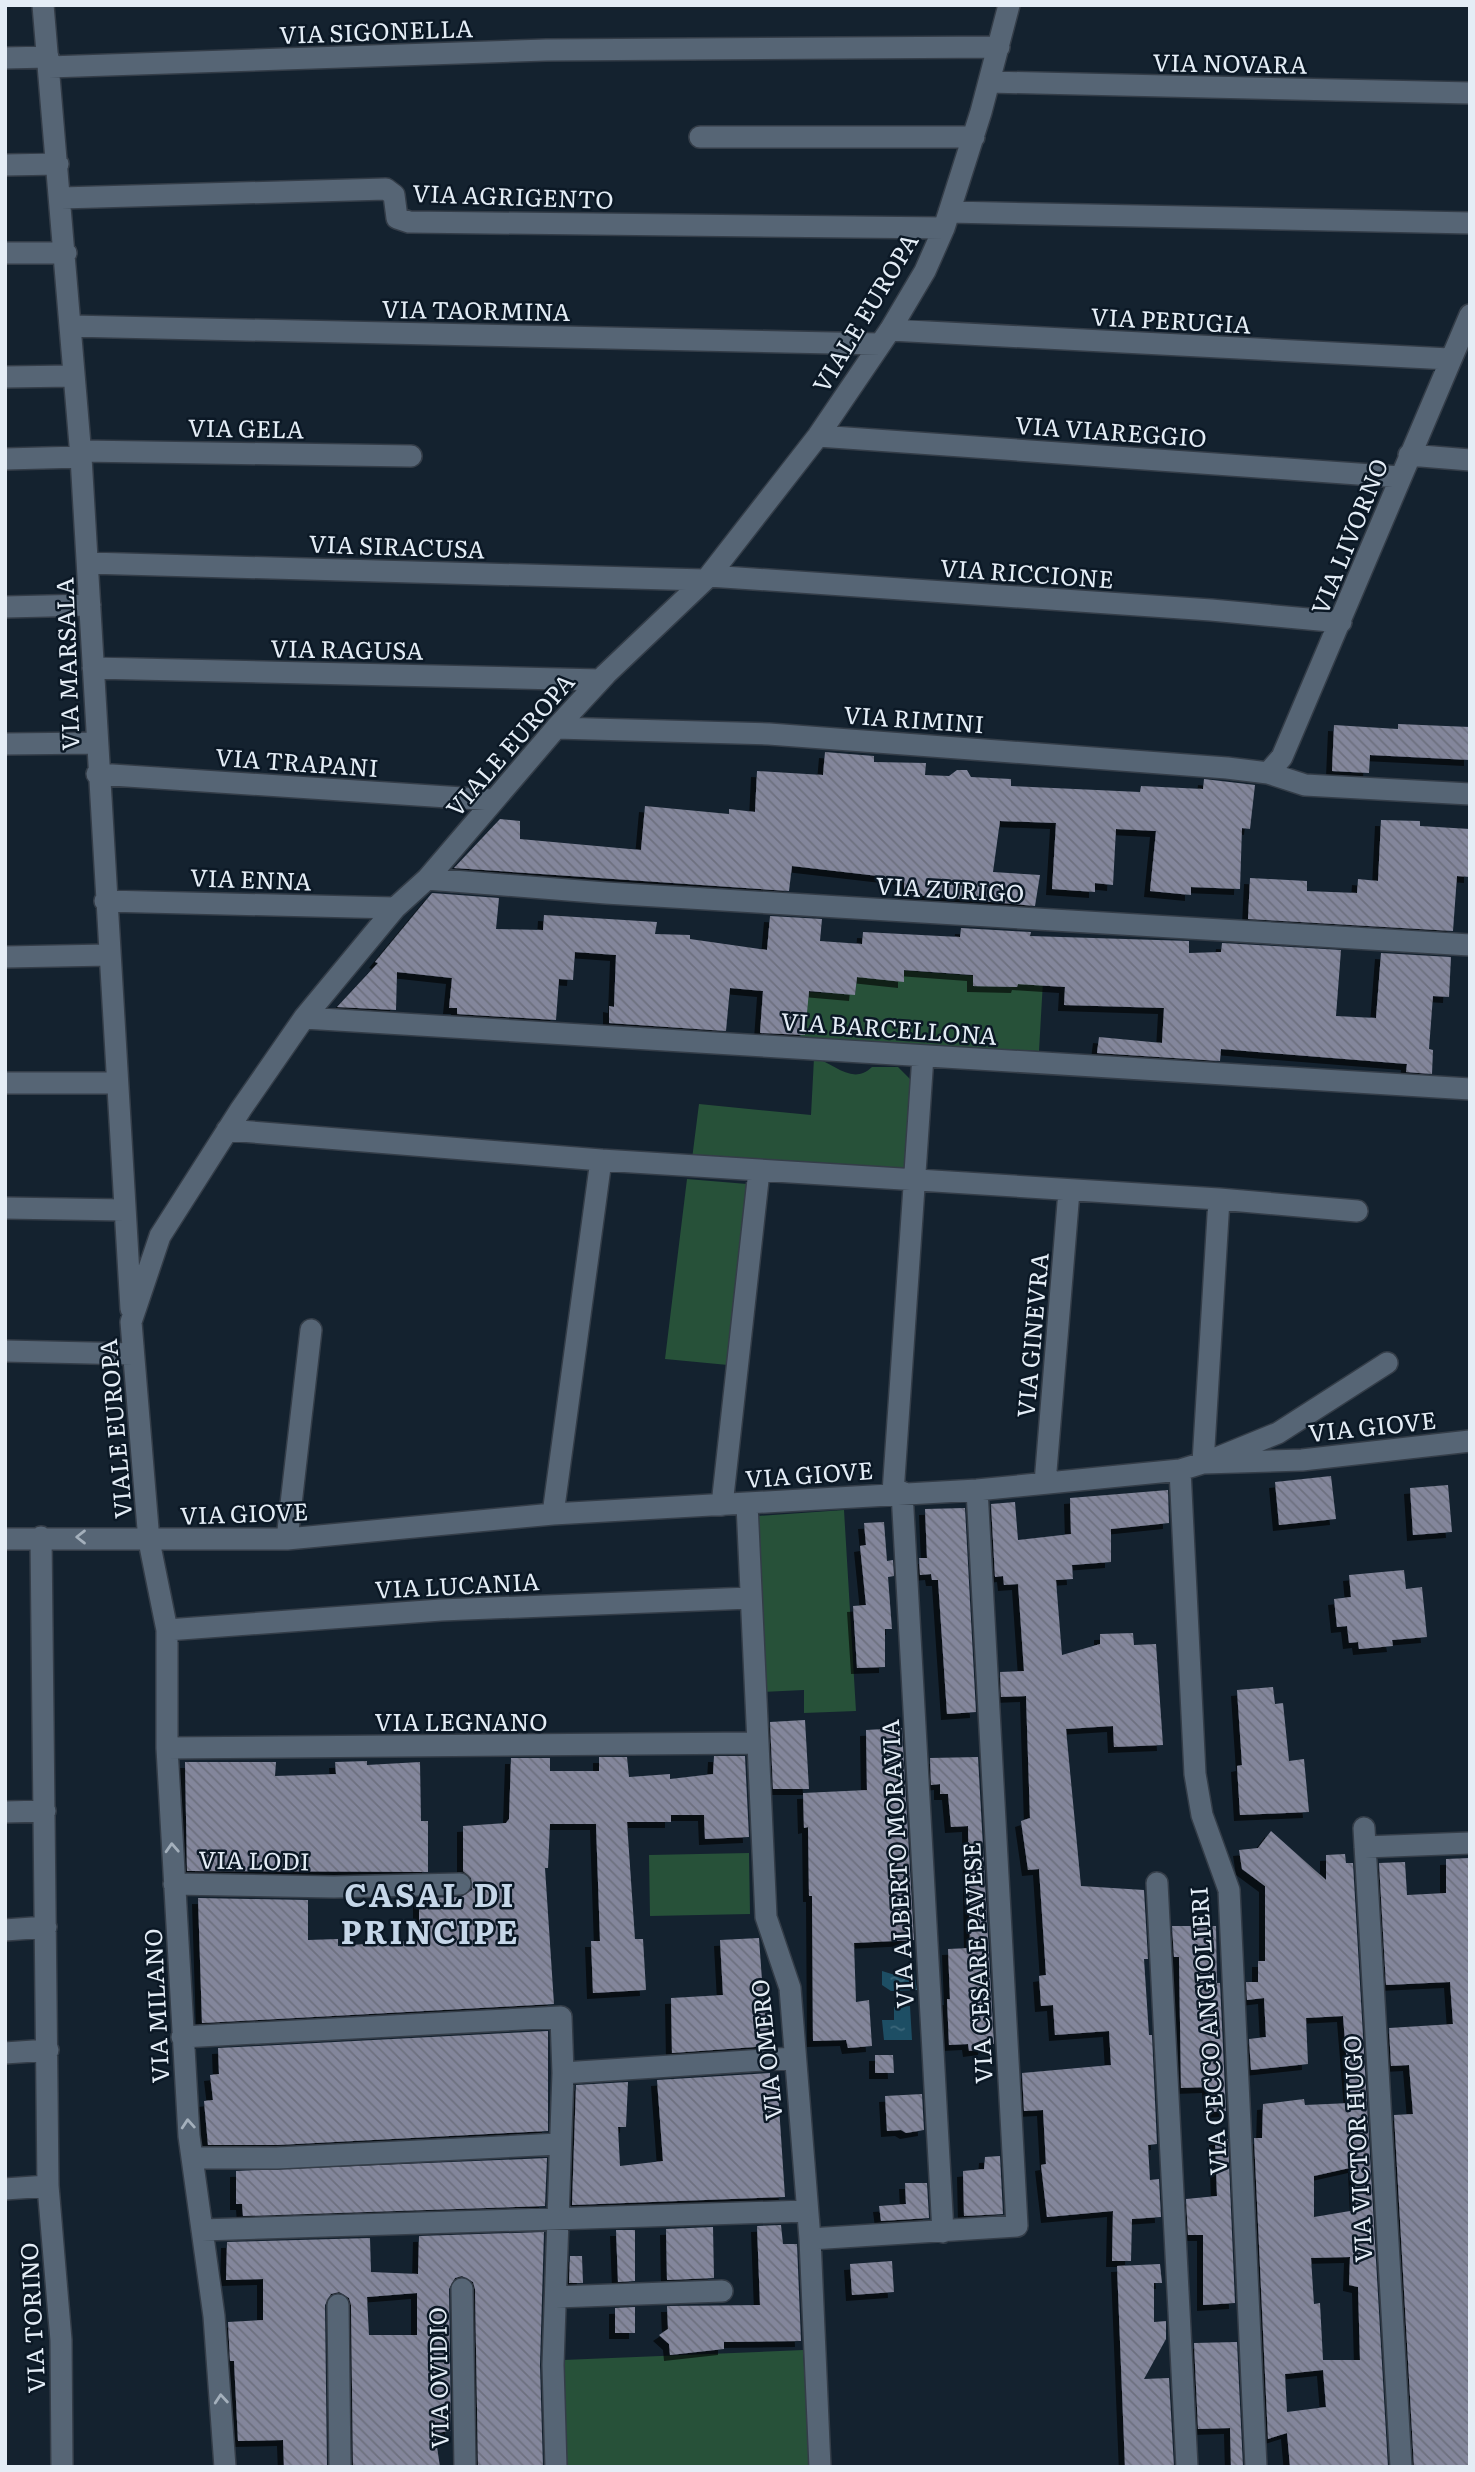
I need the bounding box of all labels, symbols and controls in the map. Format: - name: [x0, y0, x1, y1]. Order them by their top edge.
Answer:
- street label: VIA SIGONELLA: [278, 9, 474, 51]
- street label: VIA NOVARA: [1152, 43, 1308, 81]
- street label: VIA AGRIGENTO: [412, 174, 614, 216]
- street label: VIALE EUROPA: [803, 225, 926, 398]
- street label: VIA TAORMINA: [381, 290, 571, 328]
- street label: VIA PERUGIA: [1090, 297, 1252, 341]
- street label: VIA VIAREGGIO: [1014, 406, 1208, 454]
- street label: VIA GELA: [188, 408, 305, 446]
- street label: VIA LIVORNO: [1301, 453, 1395, 619]
- street label: VIA SIRACUSA: [308, 524, 486, 566]
- street label: VIA RICCIONE: [939, 548, 1115, 596]
- street label: VIA MARSALA: [45, 576, 87, 751]
- street label: VIA RAGUSA: [270, 629, 424, 667]
- street label: VIALE EUROPA: [437, 664, 582, 824]
- street label: VIA RIMINI: [842, 696, 986, 740]
- street label: VIA TRAPANI: [214, 738, 380, 784]
- street label: VIA ENNA: [190, 858, 313, 898]
- street label: VIA ZURIGO: [875, 867, 1025, 909]
- street label: VIA BARCELLONA: [780, 1002, 999, 1052]
- street label: VIA GINEVRA: [1006, 1251, 1056, 1419]
- street label: VIALE EUROPA: [89, 1337, 139, 1520]
- street label: VIA GIOVE: [1306, 1401, 1438, 1449]
- street label: VIA GIOVE: [744, 1451, 874, 1495]
- street label: VIA GIOVE: [179, 1492, 309, 1532]
- one-way arrow: [76, 1529, 86, 1545]
- street label: VIA LUCANIA: [374, 1562, 541, 1606]
- street label: VIA LEGNANO: [374, 1703, 548, 1738]
- street label: VIA ALBERTO MORAVIA: [871, 1718, 921, 2009]
- street label: VIA LODI: [198, 1841, 310, 1877]
- street label: VIA CESARE PAVESE: [952, 1841, 1000, 2085]
- one-way arrow: [164, 1842, 179, 1853]
- district label: CASAL DI PRINCIPE: [341, 1869, 519, 1954]
- street label: VIA CECCO ANGIOLIERI: [1179, 1885, 1235, 2177]
- street label: VIA MILANO: [133, 1928, 177, 2084]
- street label: VIA OMERO: [740, 1978, 790, 2122]
- street label: VIA VICTOR HUGO: [1333, 2034, 1379, 2264]
- one-way arrow: [181, 2118, 196, 2129]
- street label: VIA TORINO: [10, 2242, 52, 2394]
- street label: VIA OVIDIO: [418, 2307, 456, 2449]
- one-way arrow: [214, 2393, 229, 2404]

